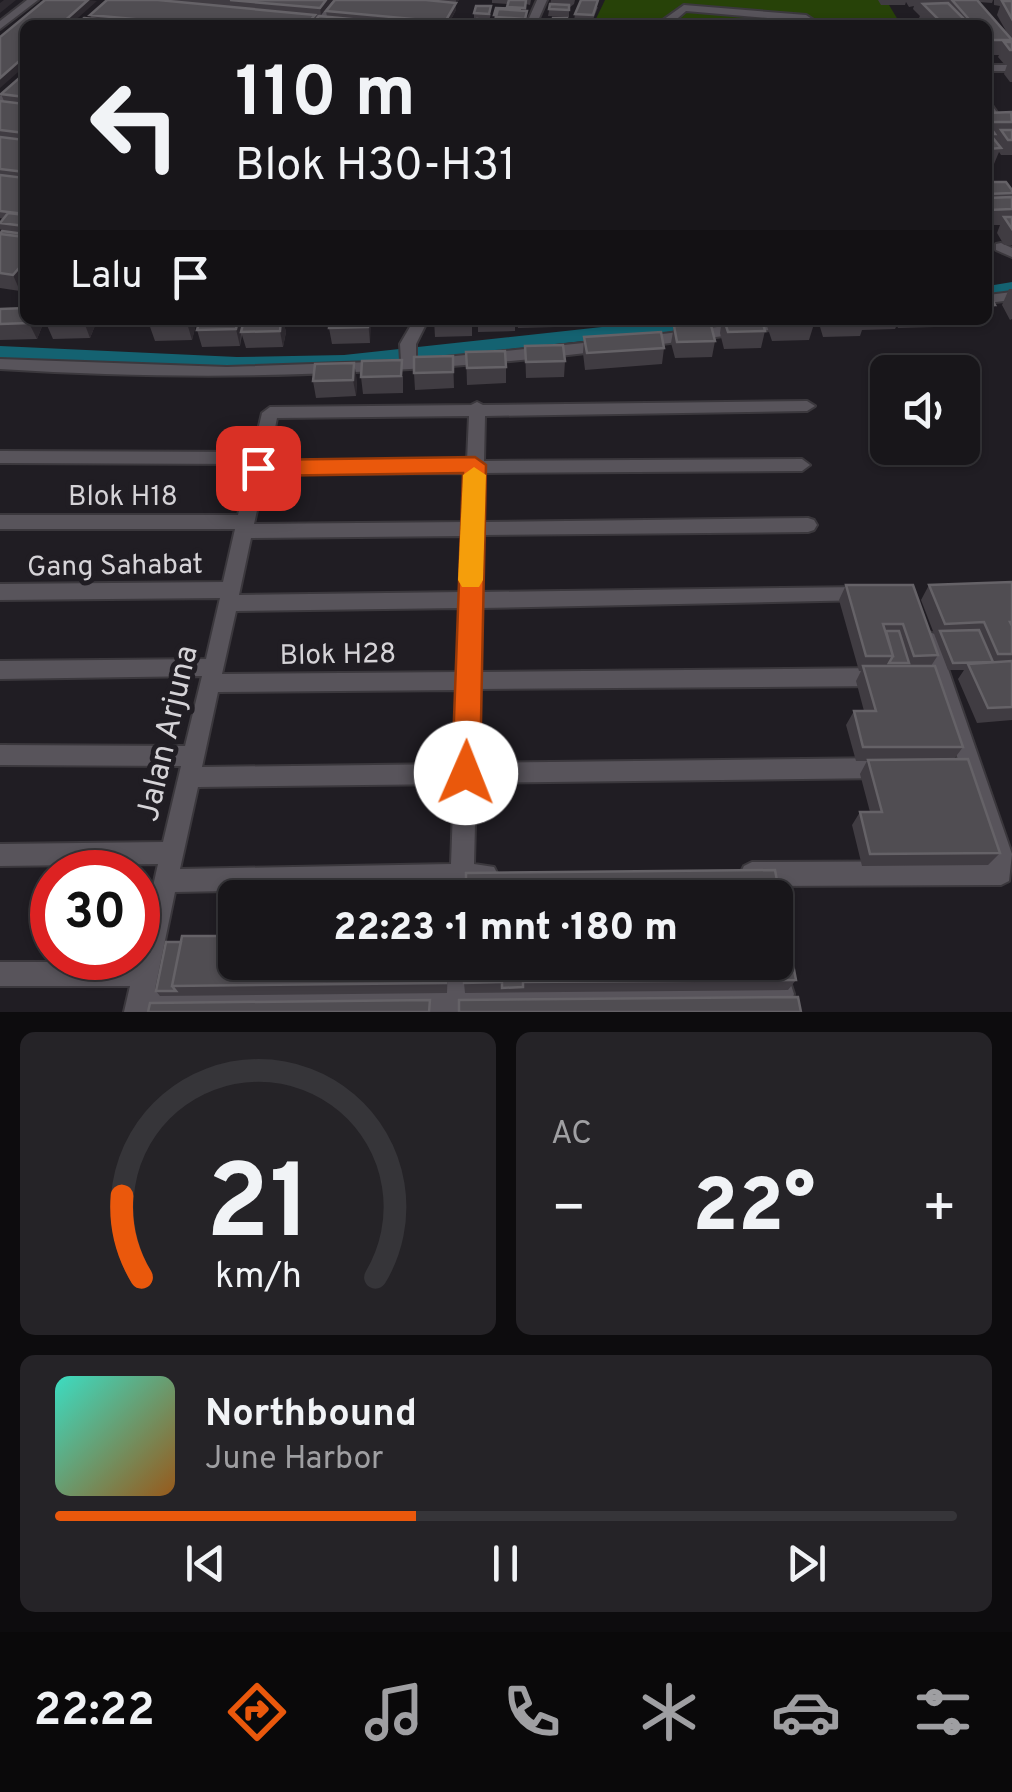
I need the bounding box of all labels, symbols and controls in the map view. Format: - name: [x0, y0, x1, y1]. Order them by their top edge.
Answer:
- text: 110 m: [235, 52, 416, 141]
- icon: left: [70, 60, 200, 190]
- text: Blok H30-H31: [235, 139, 516, 196]
- icon: arrive: [163, 250, 218, 305]
- text: Lalu: [70, 253, 143, 302]
- map controls: [870, 355, 980, 465]
- button: sound: [870, 355, 980, 465]
- pin: [216, 426, 301, 511]
- icon: arrive: [231, 441, 286, 496]
- street label: Blok H18: [68, 480, 178, 516]
- street label: Gang Sahabat: [27, 547, 203, 587]
- street label: Blok H28: [279, 637, 397, 675]
- street label: Jalan Arjuna: [129, 642, 209, 826]
- position arrow: [414, 721, 518, 825]
- speed limit sign: 30: [30, 850, 160, 980]
- text: 22:23 · 1 mnt · 180 m: [333, 905, 678, 954]
- text: AC: [551, 1115, 592, 1155]
- text: 21: [205, 1143, 311, 1275]
- text: 22°: [692, 1163, 816, 1258]
- text: −: [551, 1176, 586, 1246]
- text: +: [922, 1176, 957, 1246]
- text: km/h: [215, 1255, 301, 1301]
- text: Northbound: [205, 1391, 417, 1440]
- text: June Harbor: [205, 1440, 384, 1480]
- icon: previous: [178, 1536, 233, 1591]
- icon: pause: [478, 1536, 533, 1591]
- icon: next: [779, 1536, 834, 1591]
- icon: directions: [222, 1677, 292, 1747]
- icon: music: [359, 1677, 429, 1747]
- icon: phone: [497, 1677, 567, 1747]
- icon: climate: [634, 1677, 704, 1747]
- icon: car: [771, 1677, 841, 1747]
- icon: filters: [908, 1677, 978, 1747]
- text: 22:22: [34, 1684, 155, 1741]

